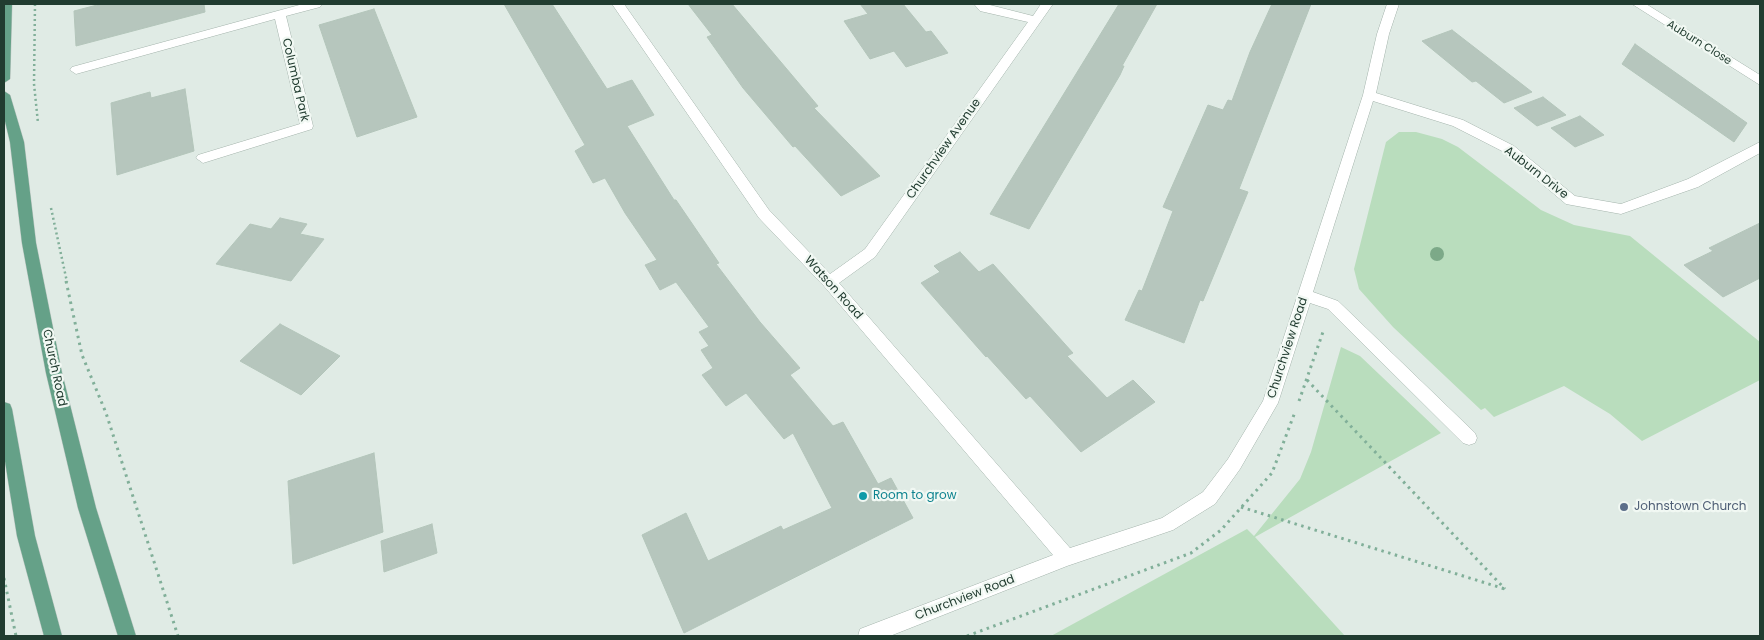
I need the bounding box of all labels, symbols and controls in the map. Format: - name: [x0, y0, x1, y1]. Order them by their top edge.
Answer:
- street label: Auburn Close: [1664, 18, 1734, 68]
- street label: Columba Park: [278, 37, 312, 123]
- street label: Churchview Avenue: [904, 96, 984, 202]
- street label: Auburn Drive: [1501, 144, 1571, 202]
- street label: Watson Road: [801, 253, 865, 323]
- street label: Churchview Road: [1265, 296, 1311, 400]
- street label: Church Road: [39, 328, 69, 408]
- place label: Room to grow: [873, 489, 957, 503]
- marker: Room to grow: [857, 490, 869, 502]
- place label: Johnstown Church: [1634, 500, 1746, 514]
- marker: Johnstown Church: [1618, 501, 1630, 513]
- street label: Churchview Road: [913, 572, 1017, 624]

